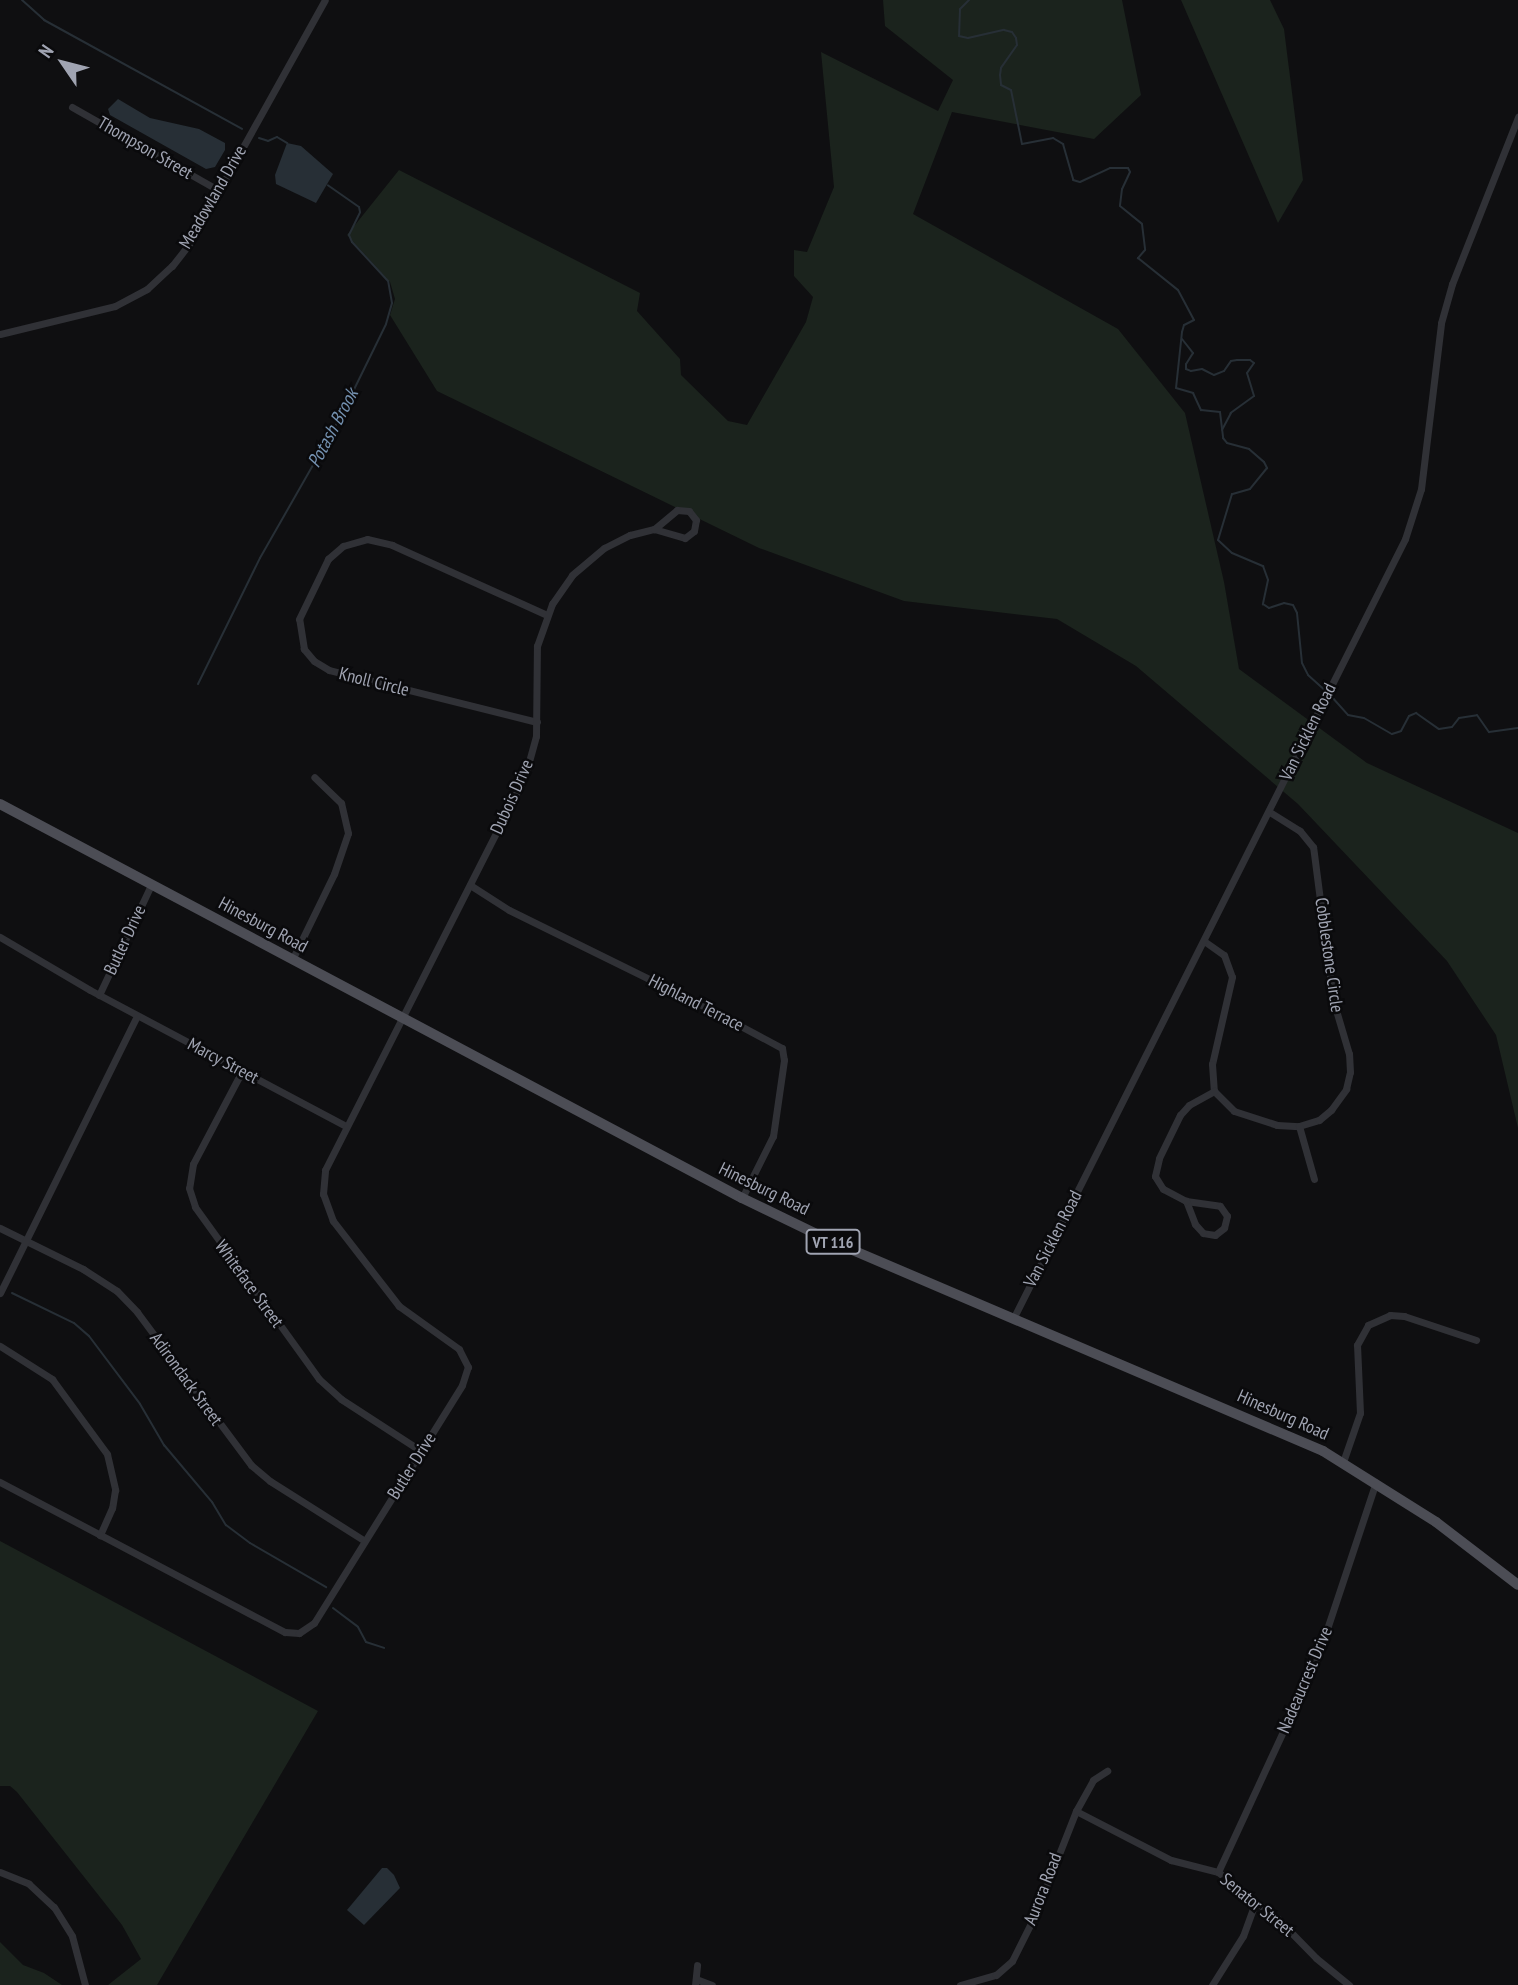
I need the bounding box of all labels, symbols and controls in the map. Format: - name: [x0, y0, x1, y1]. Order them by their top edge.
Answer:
- north arrow: [28, 28, 98, 98]
- text: N: [33, 40, 59, 62]
- street label: Thompson Street: [94, 112, 196, 184]
- street label: Meadowland Drive: [175, 141, 251, 253]
- water label: Potash Brook: [303, 385, 363, 471]
- street label: Knoll Circle: [337, 663, 411, 701]
- street label: Van Sicklen Road: [1275, 680, 1341, 784]
- street label: Dubois Drive: [486, 756, 538, 838]
- street label: Hinesburg Road: [215, 892, 311, 958]
- street label: Cobblestone Circle: [1310, 896, 1348, 1014]
- street label: Butler Drive: [100, 902, 150, 978]
- street label: Highland Terrace: [645, 970, 747, 1036]
- street label: Marcy Street: [184, 1033, 262, 1089]
- street label: Hinesburg Road: [715, 1158, 813, 1220]
- street label: Van Sicklen Road: [1019, 1187, 1087, 1291]
- road number: VT 116: [805, 1230, 861, 1254]
- street label: Whiteface Street: [210, 1236, 288, 1332]
- street label: Adirondack Street: [145, 1328, 227, 1430]
- street label: Hinesburg Road: [1234, 1385, 1332, 1445]
- street label: Butler Drive: [383, 1429, 441, 1503]
- street label: Nadeaucrest Drive: [1273, 1624, 1337, 1736]
- street label: Aurora Road: [1019, 1850, 1067, 1928]
- street label: Senator Street: [1216, 1869, 1298, 1941]

